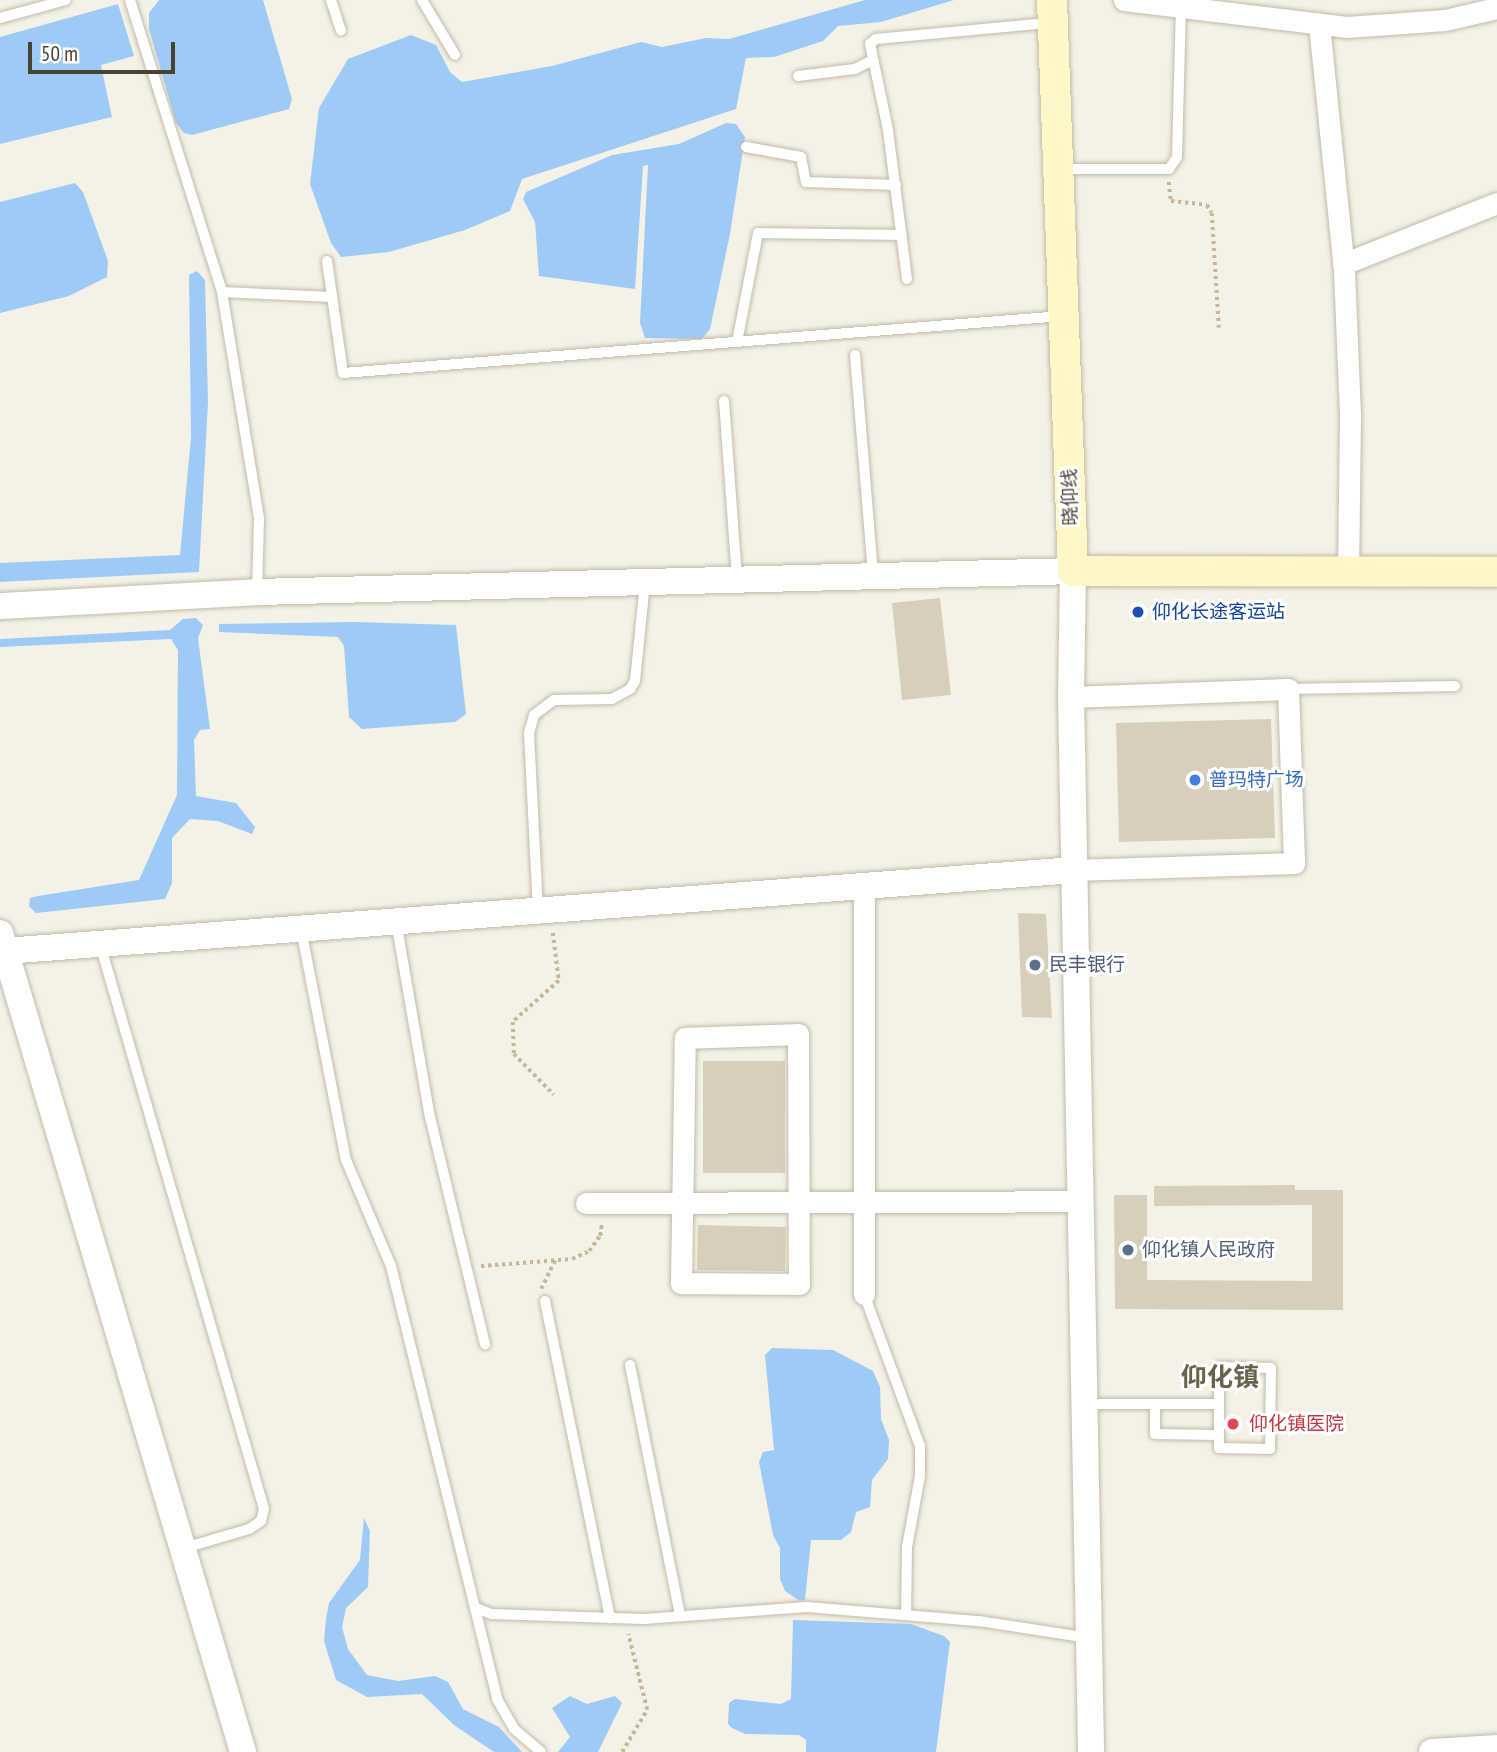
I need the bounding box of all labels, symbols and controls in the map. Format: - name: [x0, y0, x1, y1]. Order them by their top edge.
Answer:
- scale bar: [32, 28, 178, 72]
- text: 50 m: [41, 40, 78, 67]
- street label: 晓仰线: [1058, 468, 1082, 526]
- place label: 仰化长途客运站: [1152, 601, 1285, 623]
- marker: 仰化长途客运站: [1130, 604, 1146, 620]
- place label: 普玛特广场: [1209, 769, 1304, 791]
- marker: 普玛特广场: [1187, 772, 1203, 788]
- place label: 民丰银行: [1049, 954, 1125, 976]
- marker: 民丰银行: [1027, 957, 1043, 973]
- place label: 仰化镇人民政府: [1142, 1239, 1275, 1261]
- marker: 仰化镇人民政府: [1120, 1242, 1136, 1258]
- district label: 仰化镇: [1181, 1361, 1259, 1393]
- place label: 仰化镇医院: [1249, 1413, 1344, 1435]
- marker: 仰化镇医院: [1223, 1414, 1243, 1434]

